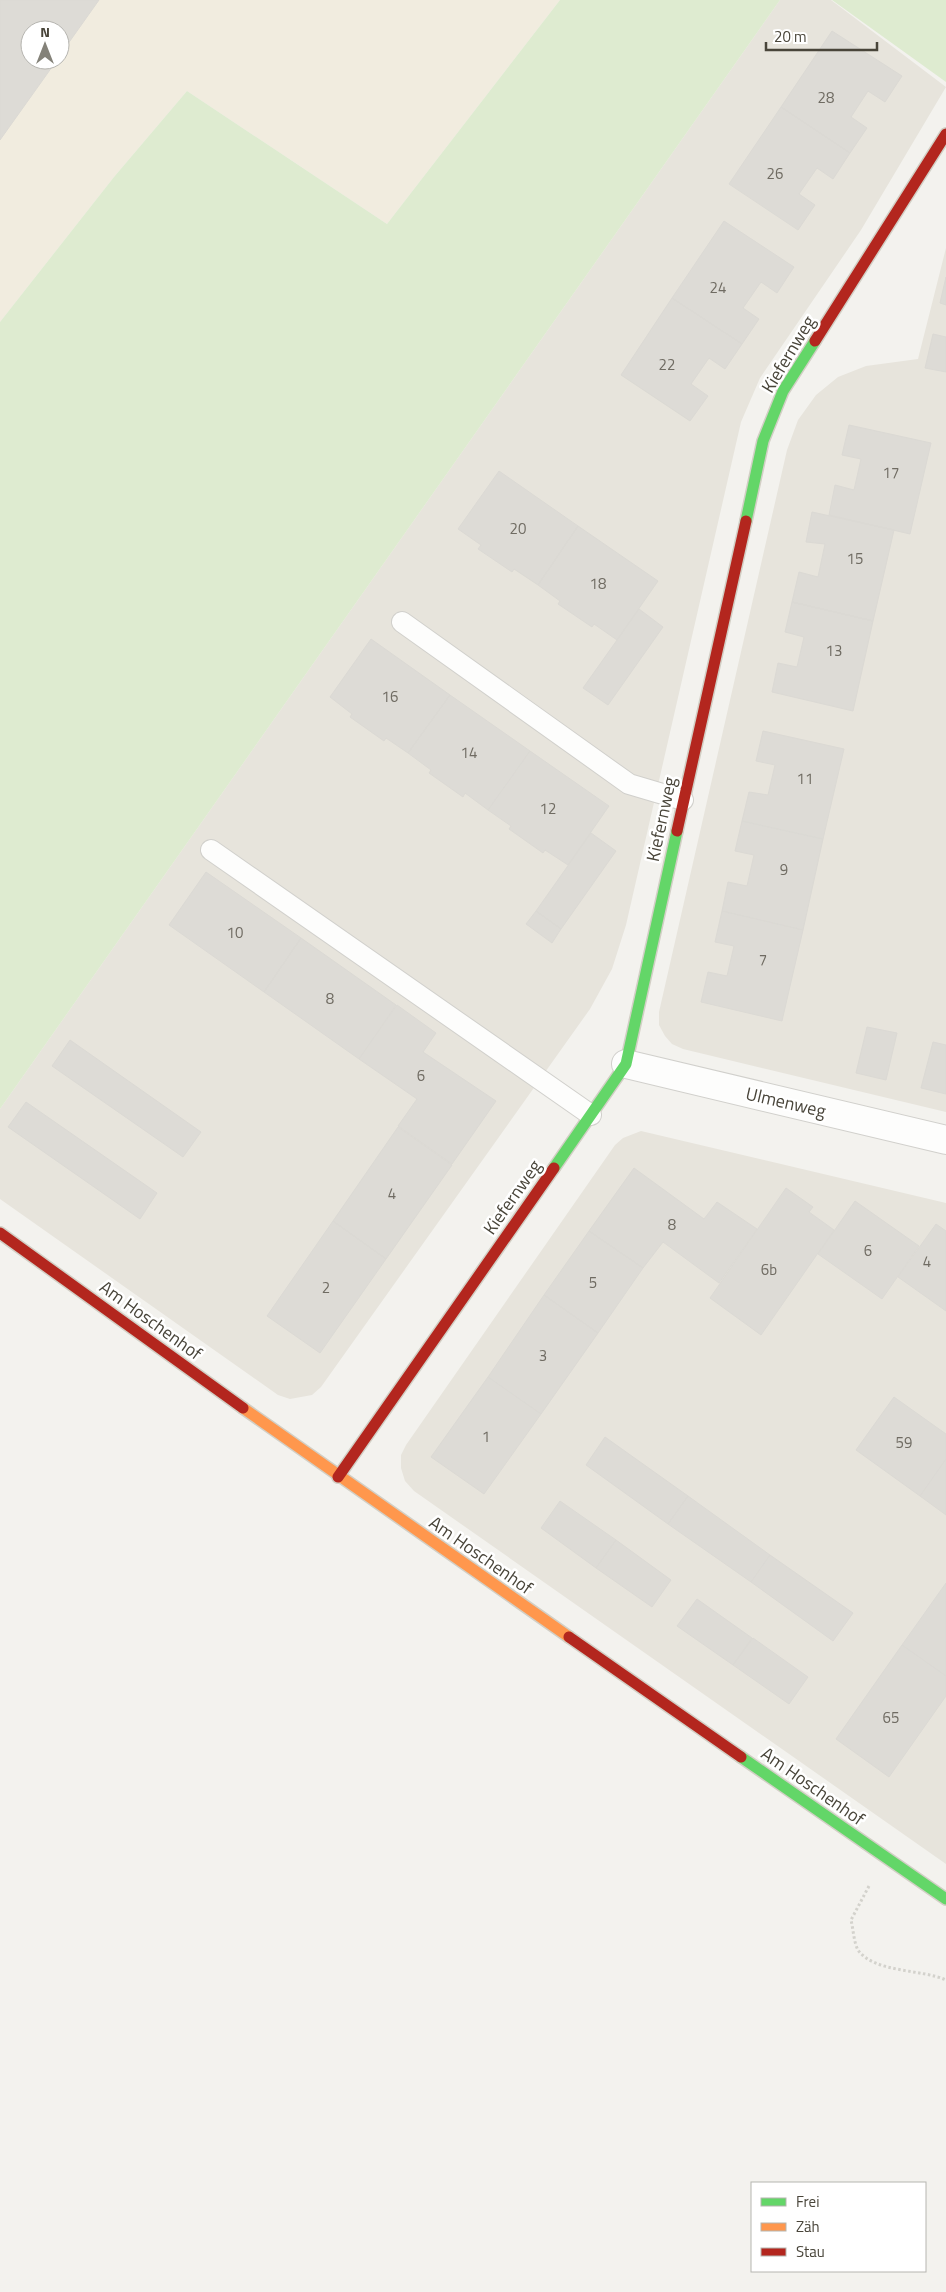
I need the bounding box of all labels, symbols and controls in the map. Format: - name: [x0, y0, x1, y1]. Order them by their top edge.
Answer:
- north arrow: [20, 20, 70, 70]
- scale bar: [766, 20, 877, 52]
- text: N: [40, 21, 50, 42]
- text: 20 m: [774, 25, 807, 48]
- house number: 28: [818, 86, 834, 109]
- house number: 26: [767, 162, 783, 185]
- house number: 24: [710, 276, 726, 299]
- street label: Kiefernweg: [754, 310, 822, 398]
- house number: 22: [659, 353, 675, 376]
- house number: 17: [883, 461, 899, 484]
- house number: 20: [510, 517, 526, 540]
- house number: 15: [847, 547, 863, 570]
- house number: 18: [590, 572, 606, 595]
- house number: 13: [826, 639, 842, 662]
- house number: 16: [382, 685, 398, 708]
- house number: 14: [461, 741, 477, 764]
- house number: 11: [797, 767, 813, 790]
- street label: Kiefernweg: [639, 774, 683, 864]
- house number: 12: [540, 797, 556, 820]
- house number: 9: [780, 858, 788, 881]
- house number: 10: [227, 921, 243, 944]
- house number: 7: [759, 948, 767, 971]
- house number: 8: [326, 987, 334, 1010]
- house number: 6: [417, 1064, 425, 1087]
- street label: Ulmenweg: [743, 1080, 829, 1124]
- street label: Kiefernweg: [476, 1154, 548, 1240]
- house number: 4: [388, 1182, 396, 1205]
- house number: 8: [668, 1213, 676, 1236]
- house number: 6: [864, 1239, 872, 1262]
- house number: 4: [923, 1250, 931, 1273]
- house number: 6b: [761, 1258, 777, 1281]
- house number: 5: [589, 1271, 597, 1294]
- street label: Am Hoschenhof: [94, 1273, 208, 1367]
- house number: 2: [322, 1276, 330, 1299]
- house number: 3: [539, 1344, 547, 1367]
- house number: 1: [482, 1425, 490, 1448]
- house number: 59: [896, 1431, 912, 1454]
- street label: Am Hoschenhof: [424, 1509, 538, 1601]
- house number: 65: [883, 1706, 899, 1729]
- street label: Am Hoschenhof: [756, 1740, 870, 1832]
- legend: [751, 2182, 926, 2272]
- text: Frei: [796, 2190, 819, 2213]
- text: Zäh: [796, 2215, 820, 2238]
- text: Stau: [796, 2240, 825, 2263]

